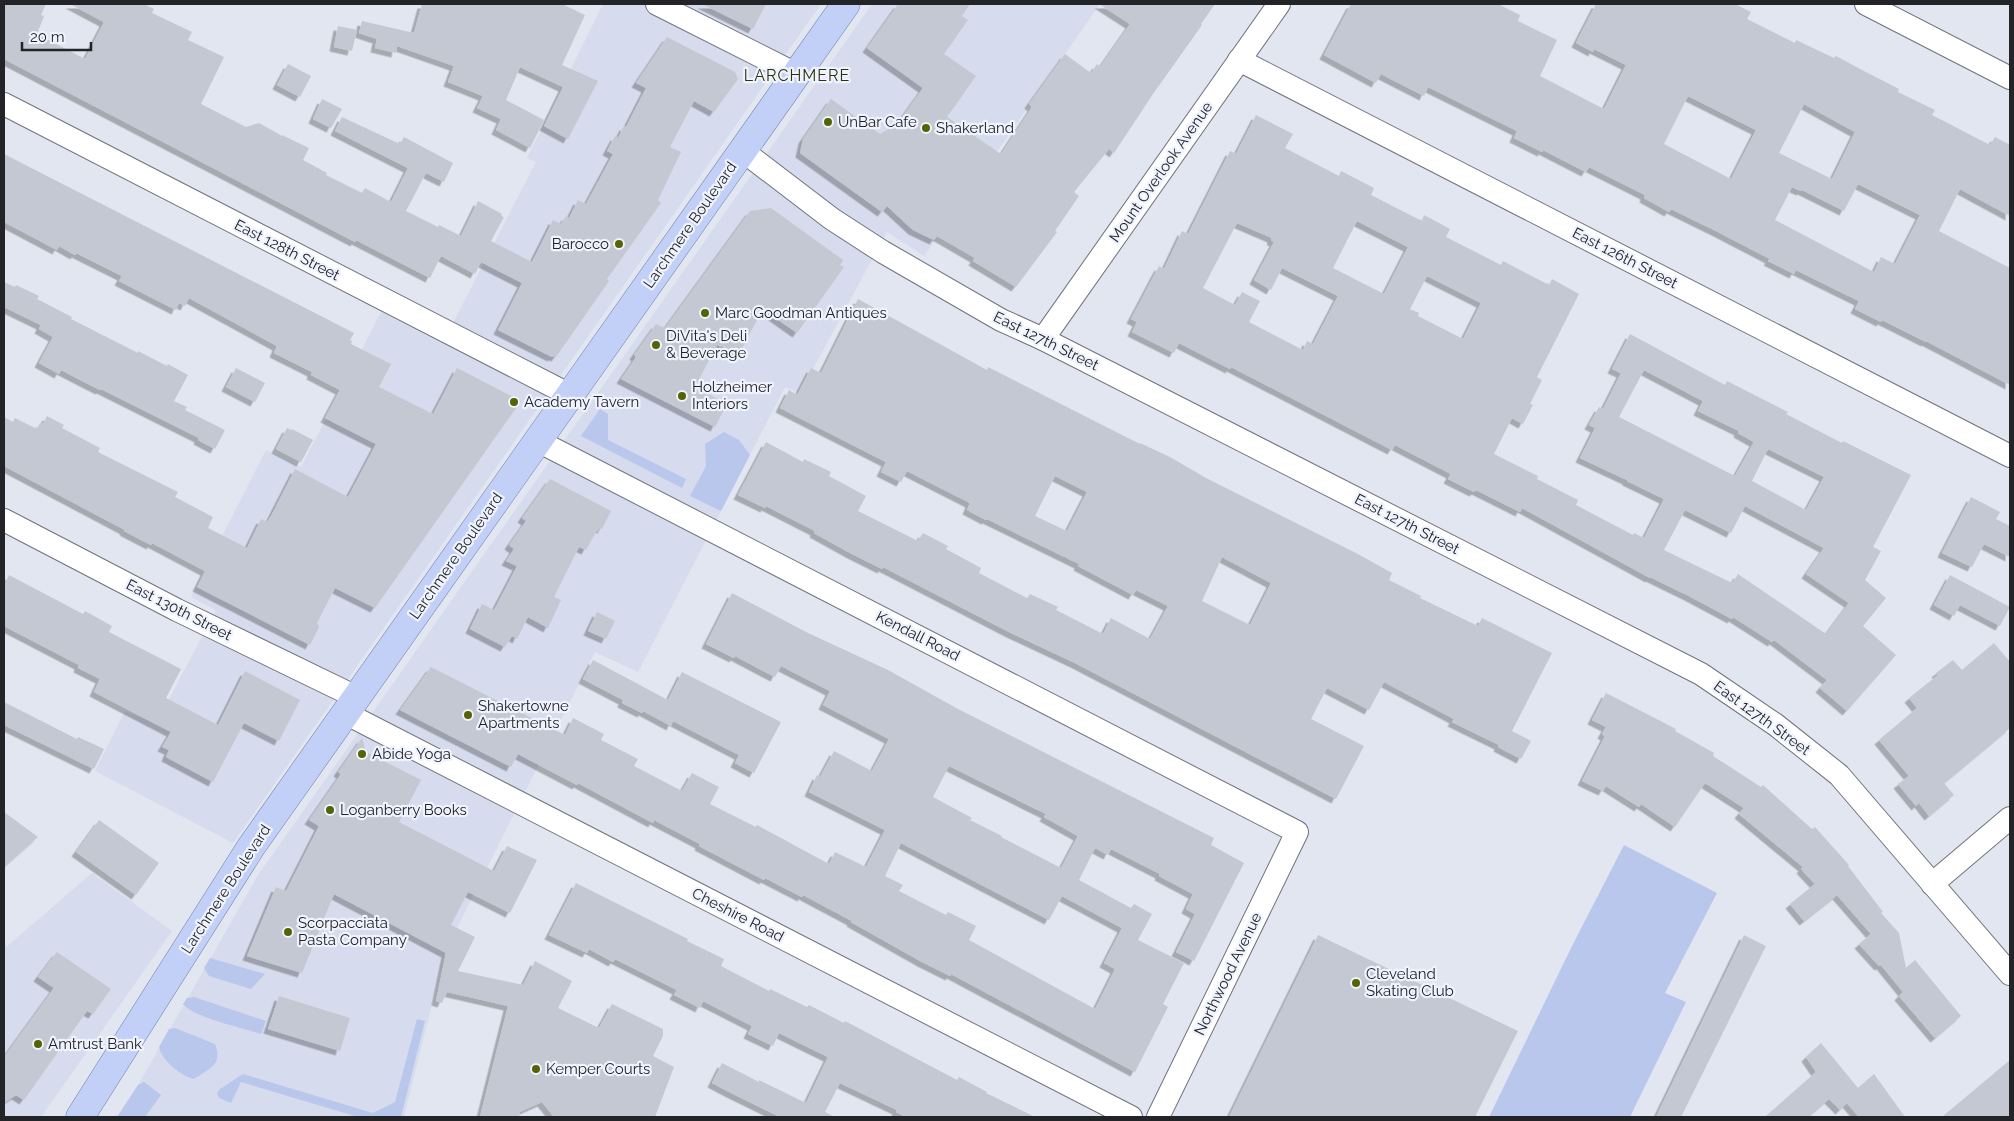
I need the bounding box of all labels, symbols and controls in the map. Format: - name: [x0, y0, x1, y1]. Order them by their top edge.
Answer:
- scale bar: [22, 20, 91, 52]
- text: 20 m: [30, 28, 65, 46]
- district label: LARCHMERE: [744, 66, 850, 85]
- street label: Mount Overlook Avenue: [1106, 98, 1216, 246]
- place label: UnBar Cafe: [838, 113, 917, 131]
- marker: UnBar Cafe: [822, 116, 834, 128]
- place label: Shakerland: [936, 119, 1014, 137]
- marker: Shakerland: [920, 122, 932, 134]
- street label: Larchmere Boulevard: [640, 158, 740, 292]
- street label: East 128th Street: [231, 216, 343, 284]
- street label: East 126th Street: [1569, 224, 1681, 292]
- place label: Barocco: [552, 235, 609, 253]
- marker: Barocco: [613, 238, 625, 250]
- place label: Marc Goodman Antiques: [715, 304, 887, 322]
- marker: Marc Goodman Antiques: [699, 307, 711, 319]
- street label: East 127th Street: [990, 308, 1102, 374]
- place label: DiVita's Deli & Beverage: [666, 327, 747, 362]
- marker: DiVita's Deli & Beverage: [650, 339, 662, 351]
- place label: Holzheimer Interiors: [692, 378, 773, 413]
- marker: Holzheimer Interiors: [676, 390, 688, 402]
- place label: Academy Tavern: [524, 393, 639, 411]
- marker: Academy Tavern: [508, 396, 520, 408]
- street label: Larchmere Boulevard: [406, 489, 506, 623]
- street label: East 127th Street: [1352, 490, 1462, 558]
- street label: East 130th Street: [123, 576, 235, 644]
- street label: Kendall Road: [873, 607, 963, 665]
- street label: East 127th Street: [1710, 677, 1814, 759]
- place label: Shakertowne Apartments: [478, 697, 569, 732]
- marker: Shakertowne Apartments: [462, 709, 474, 721]
- place label: Abide Yoga: [372, 745, 451, 763]
- marker: Abide Yoga: [356, 748, 368, 760]
- place label: Loganberry Books: [340, 801, 467, 819]
- marker: Loganberry Books: [324, 804, 336, 816]
- street label: Larchmere Boulevard: [178, 821, 274, 957]
- street label: Cheshire Road: [689, 884, 787, 946]
- street label: Northwood Avenue: [1190, 910, 1266, 1038]
- place label: Scorpacciata Pasta Company: [298, 914, 407, 949]
- marker: Scorpacciata Pasta Company: [282, 926, 294, 938]
- place label: Cleveland Skating Club: [1366, 965, 1454, 1000]
- marker: Cleveland Skating Club: [1350, 977, 1362, 989]
- place label: Amtrust Bank: [48, 1035, 142, 1053]
- marker: Amtrust Bank: [32, 1038, 44, 1050]
- place label: Kemper Courts: [546, 1060, 650, 1078]
- marker: Kemper Courts: [530, 1063, 542, 1075]

